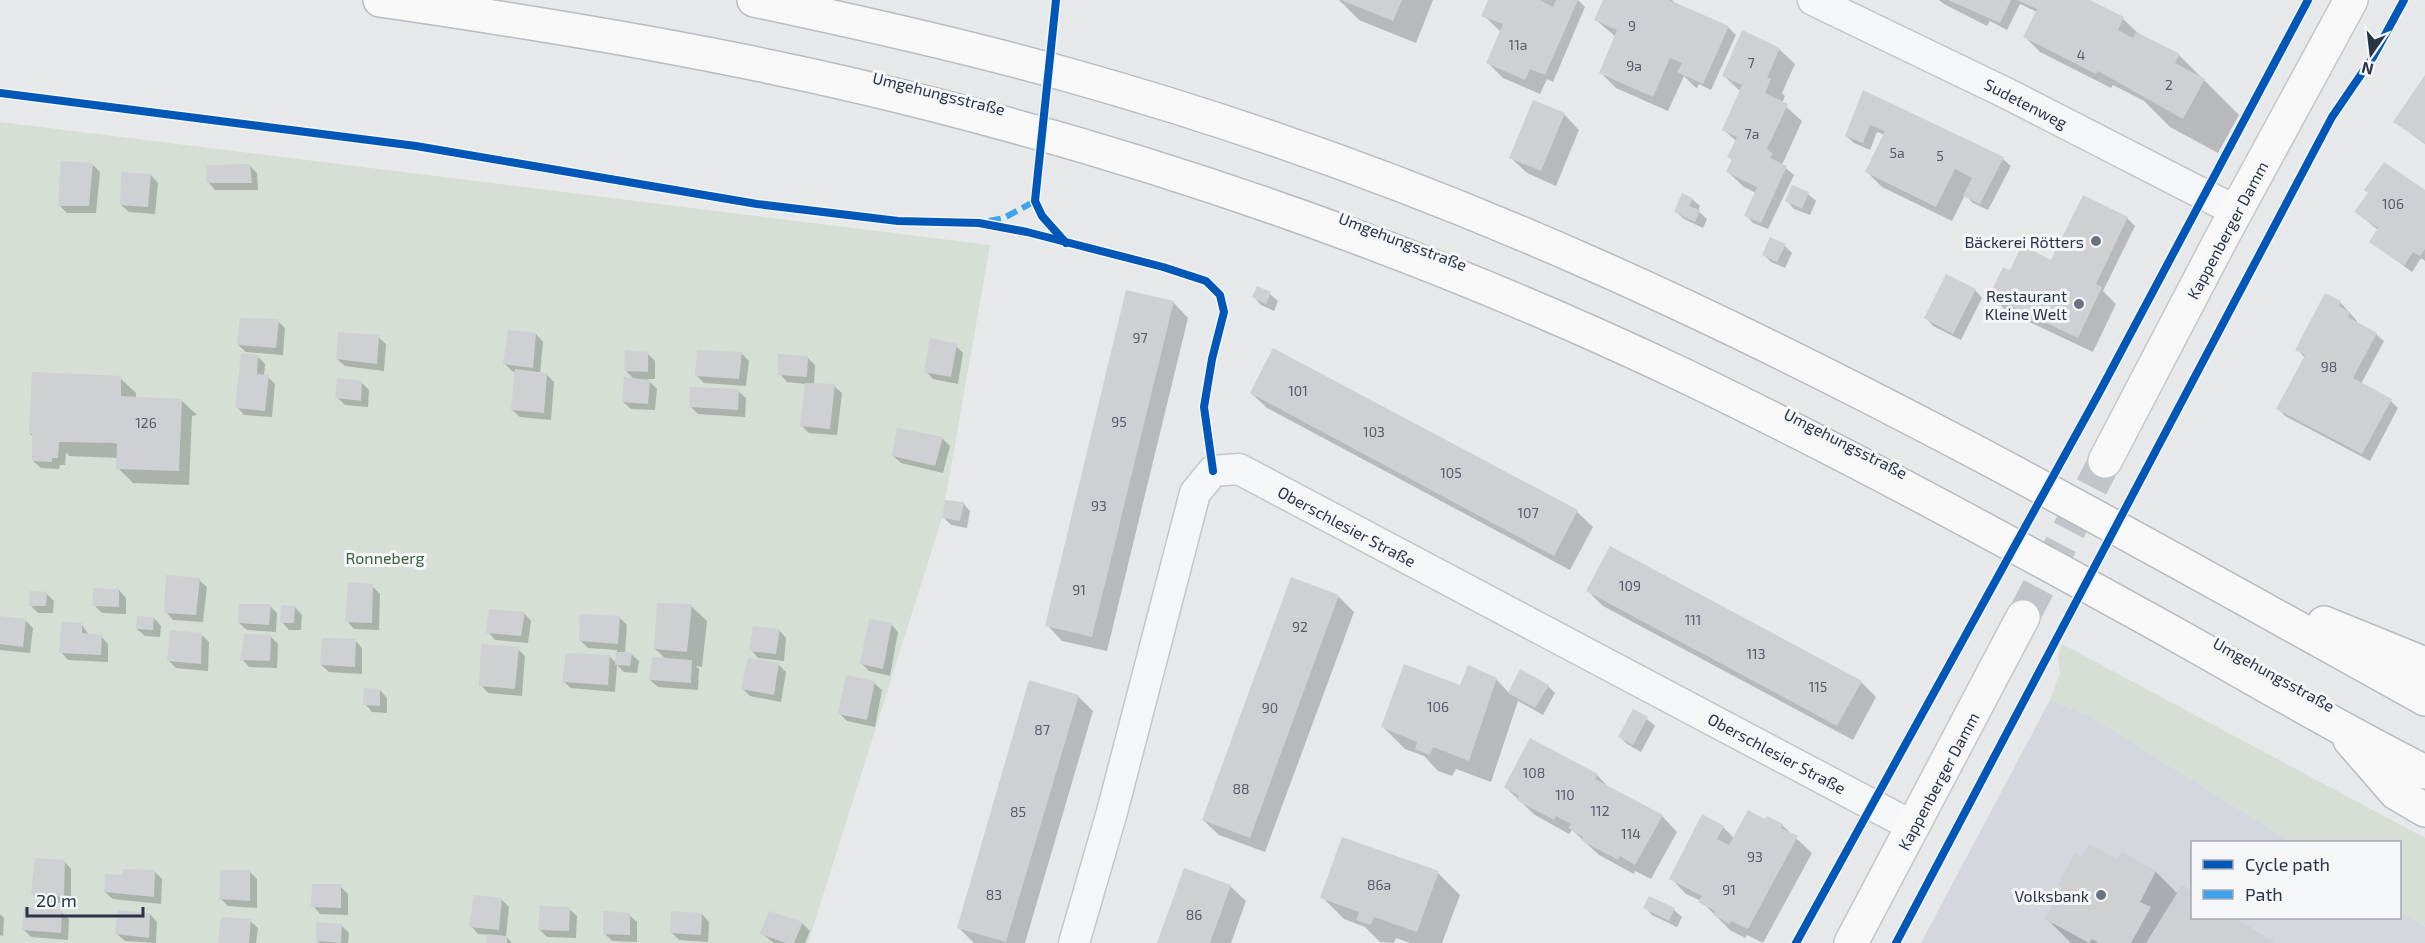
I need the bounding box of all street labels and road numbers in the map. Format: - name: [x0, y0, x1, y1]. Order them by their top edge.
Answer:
- street label: Umgehungsstraße: [871, 67, 1007, 119]
- street label: Sudetenweg: [1981, 74, 2071, 132]
- street label: Kappenberger Damm: [2183, 158, 2271, 302]
- street label: Umgehungsstraße: [1336, 208, 1470, 274]
- street label: Umgehungsstraße: [1781, 404, 1911, 482]
- street label: Oberschlesier Straße: [1275, 482, 1419, 570]
- street label: Umgehungsstraße: [2210, 633, 2338, 715]
- street label: Oberschlesier Straße: [1705, 709, 1849, 797]
- street label: Kappenberger Damm: [1894, 709, 1982, 853]

